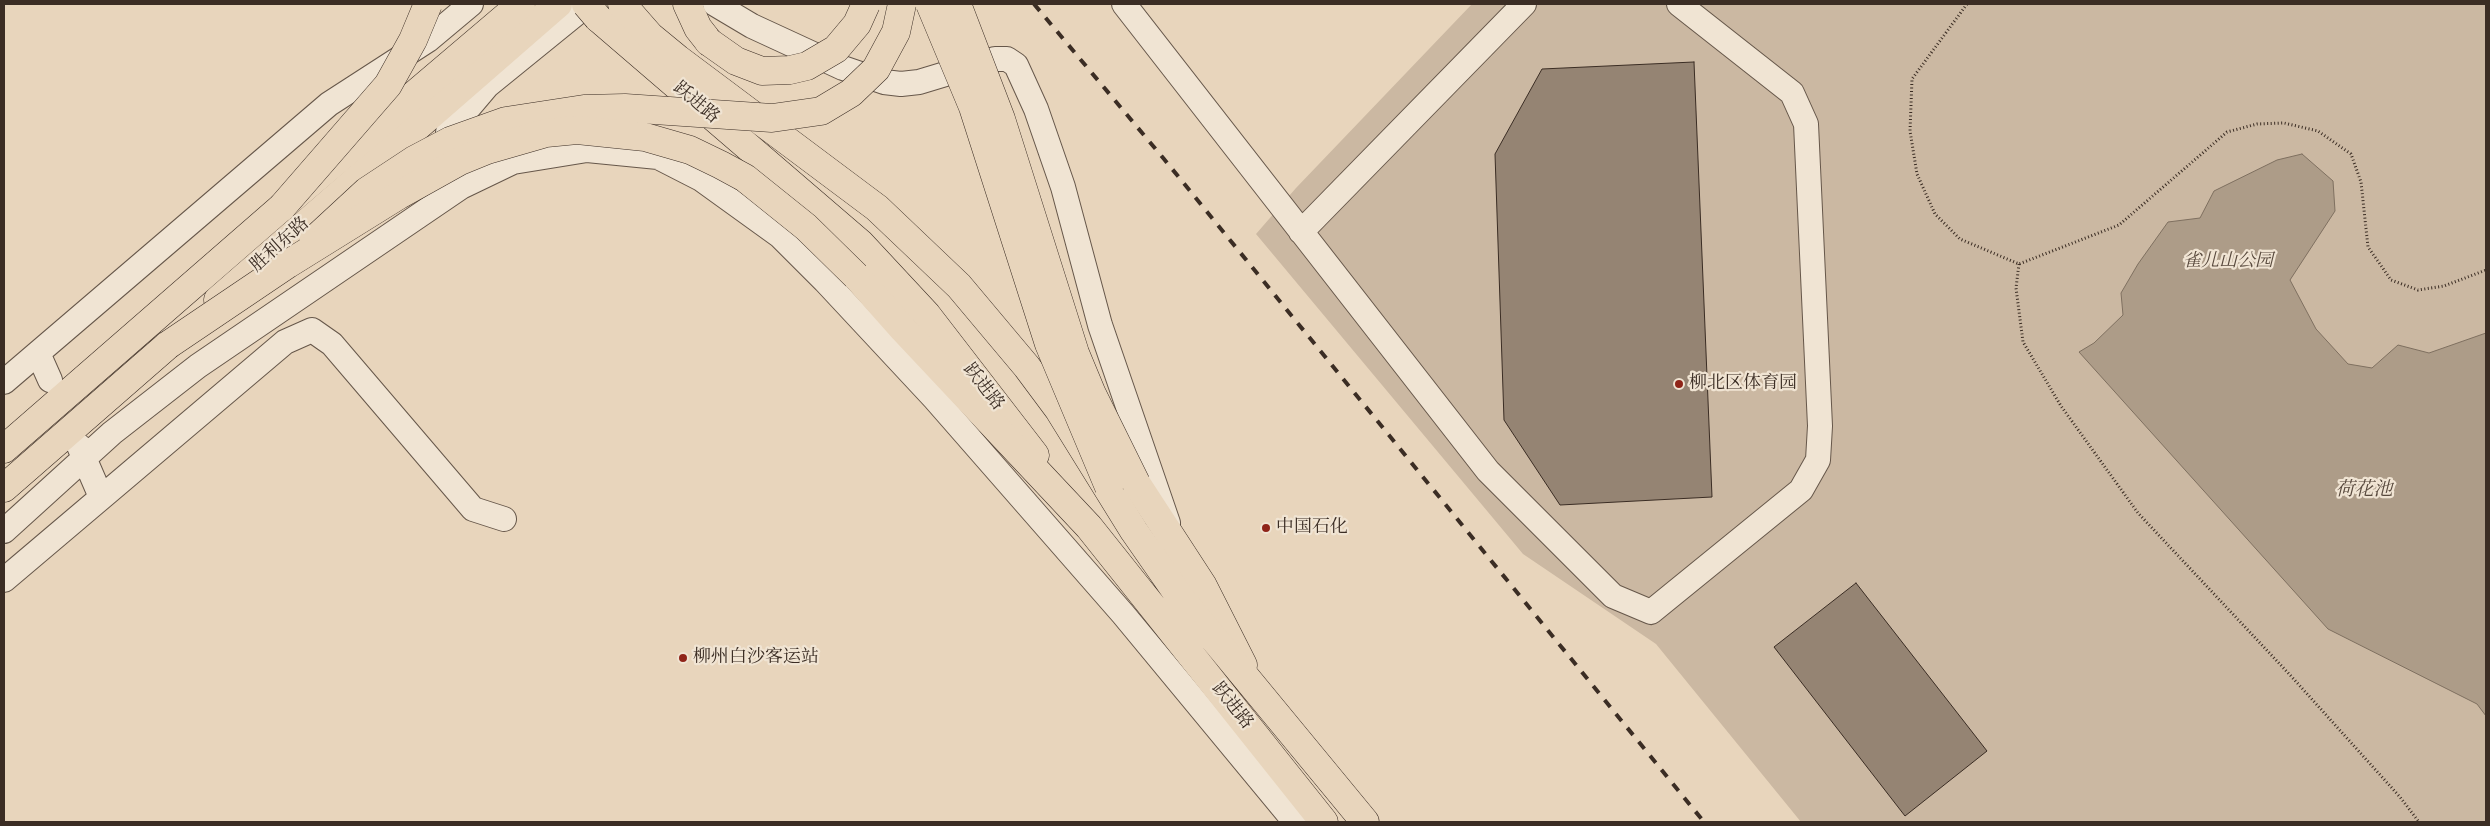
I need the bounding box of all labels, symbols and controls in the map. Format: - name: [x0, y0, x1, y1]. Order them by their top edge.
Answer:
- street label: 跃进路: [668, 77, 724, 129]
- street label: 胜利东路: [246, 213, 314, 277]
- park label: 雀儿山公园: [2183, 251, 2273, 273]
- street label: 跃进路: [958, 359, 1008, 415]
- place label: 柳北区体育园: [1689, 373, 1797, 395]
- marker: 柳北区体育园: [1673, 378, 1685, 390]
- water label: 荷花池: [2336, 479, 2392, 501]
- place label: 中国石化: [1276, 517, 1348, 539]
- marker: 中国石化: [1260, 522, 1272, 534]
- place label: 柳州白沙客运站: [693, 647, 819, 669]
- marker: 柳州白沙客运站: [677, 652, 689, 664]
- street label: 跃进路: [1207, 678, 1257, 734]

